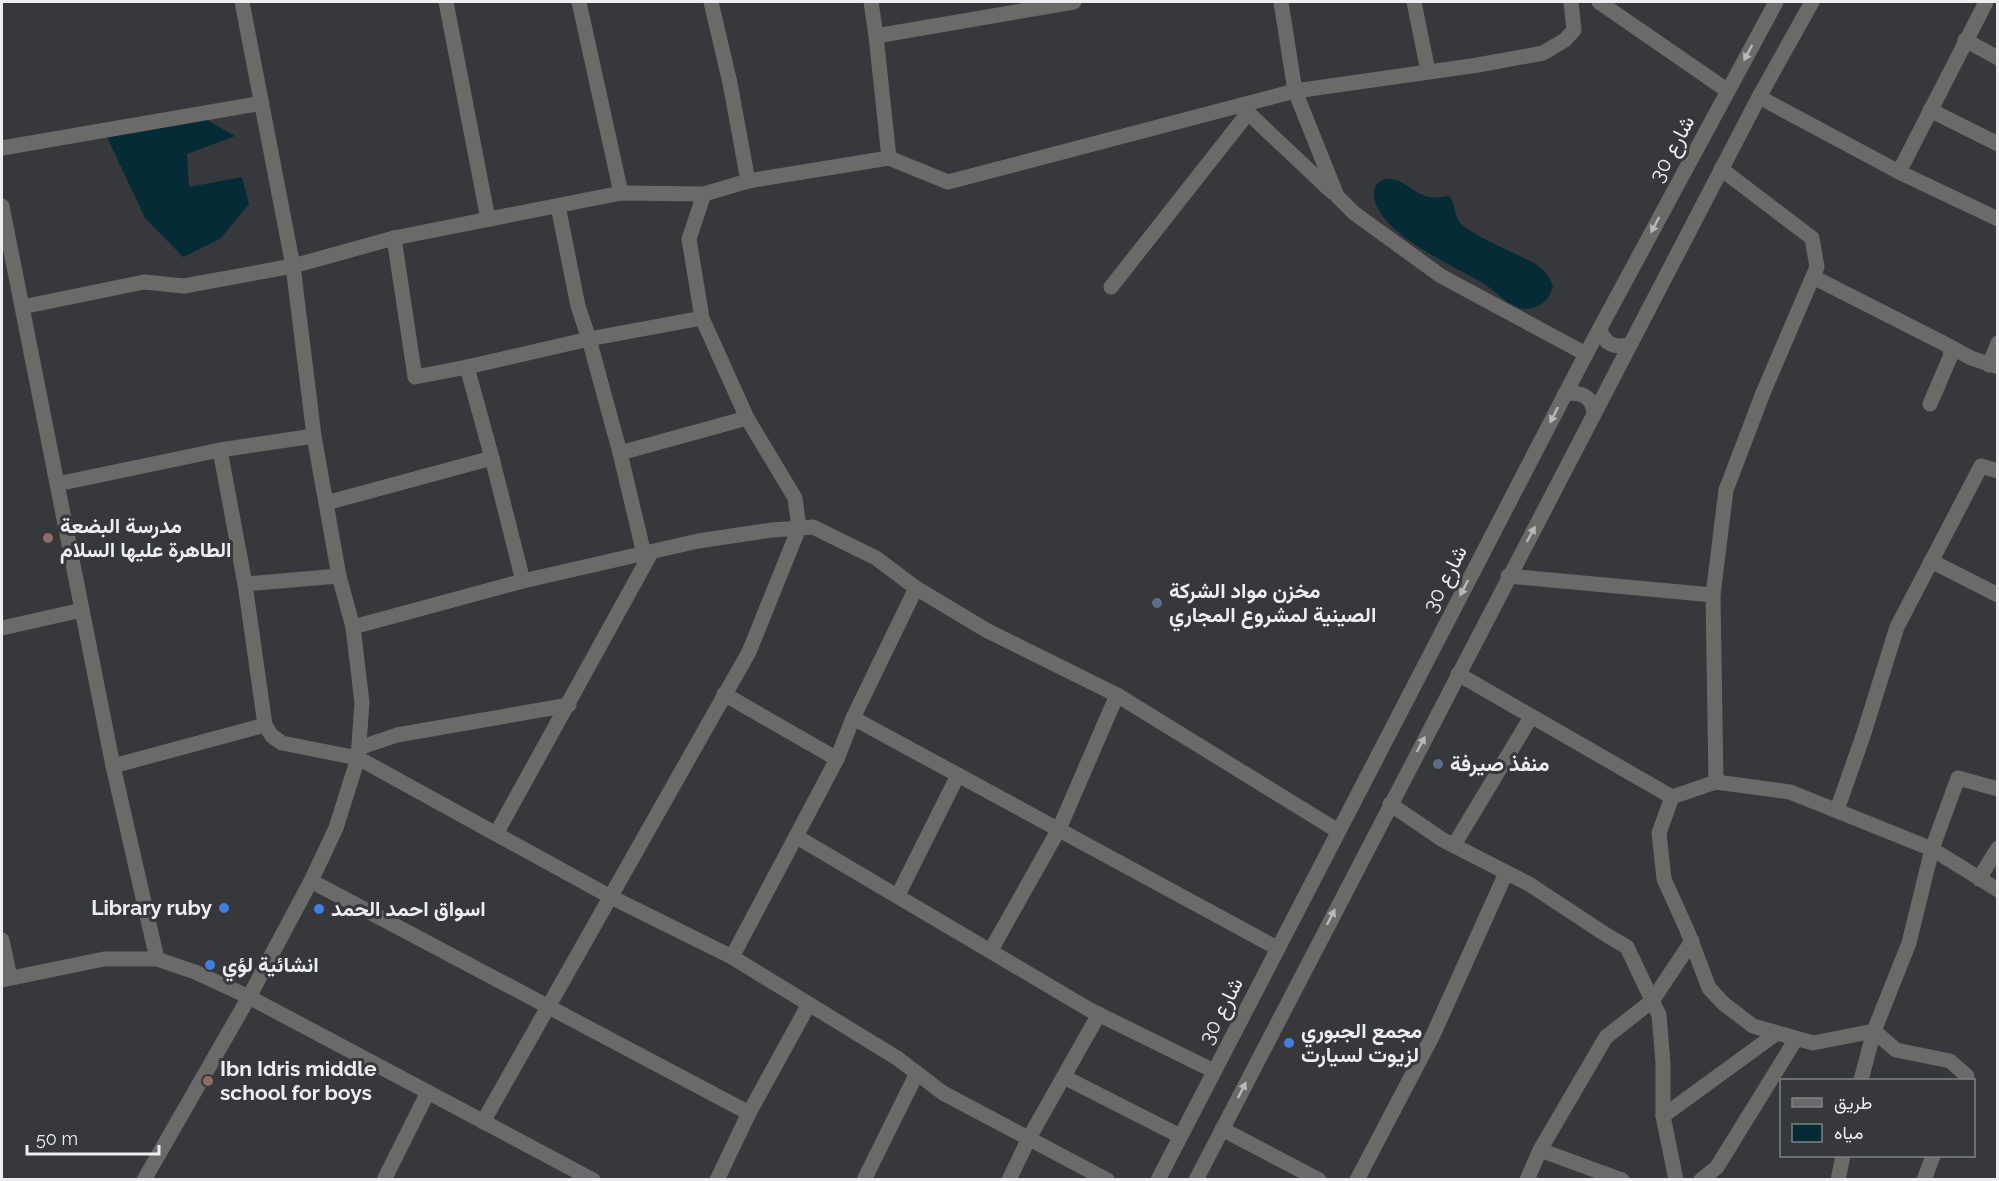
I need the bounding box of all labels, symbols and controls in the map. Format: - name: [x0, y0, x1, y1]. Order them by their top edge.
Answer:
- one-way arrow: [1743, 45, 1753, 62]
- street label: شارع 30: [1644, 111, 1701, 187]
- one-way arrow: [1650, 216, 1660, 233]
- one-way arrow: [1549, 407, 1559, 424]
- place label: مدرسة البضعة الطاهرة عليها السلام: [60, 513, 232, 564]
- one-way arrow: [1526, 525, 1536, 542]
- marker: مدرسة البضعة الطاهرة عليها السلام: [41, 531, 55, 545]
- street label: شارع 30: [1417, 541, 1474, 617]
- place label: مخزن مواد الشركة الصينية لمشروع المجاري: [1169, 578, 1376, 632]
- one-way arrow: [1459, 580, 1469, 597]
- marker: مخزن مواد الشركة الصينية لمشروع المجاري: [1150, 596, 1164, 610]
- one-way arrow: [1416, 735, 1426, 752]
- place label: منفذ صيرفة: [1450, 751, 1549, 777]
- marker: منفذ صيرفة: [1431, 757, 1445, 771]
- place label: Library ruby: [91, 895, 212, 920]
- place label: اسواق احمد الحمد: [331, 896, 486, 922]
- marker: Library ruby: [217, 901, 231, 915]
- marker: اسواق احمد الحمد: [312, 902, 326, 916]
- one-way arrow: [1326, 908, 1336, 925]
- place label: انشائية لؤي: [222, 952, 319, 982]
- marker: انشائية لؤي: [203, 958, 217, 972]
- street label: شارع 30: [1193, 973, 1250, 1049]
- place label: مجمع الجبوري لزيوت لسيارت: [1301, 1018, 1422, 1068]
- marker: مجمع الجبوري لزيوت لسيارت: [1282, 1036, 1296, 1050]
- place label: Ibn Idris middle school for boys: [220, 1056, 377, 1105]
- marker: Ibn Idris middle school for boys: [201, 1074, 215, 1088]
- legend: [1780, 1079, 1975, 1157]
- one-way arrow: [1237, 1082, 1247, 1099]
- text: طريق: [1834, 1092, 1872, 1114]
- scale bar: [27, 1118, 159, 1156]
- text: مياه: [1834, 1122, 1863, 1143]
- text: 50 m: [36, 1128, 78, 1149]

